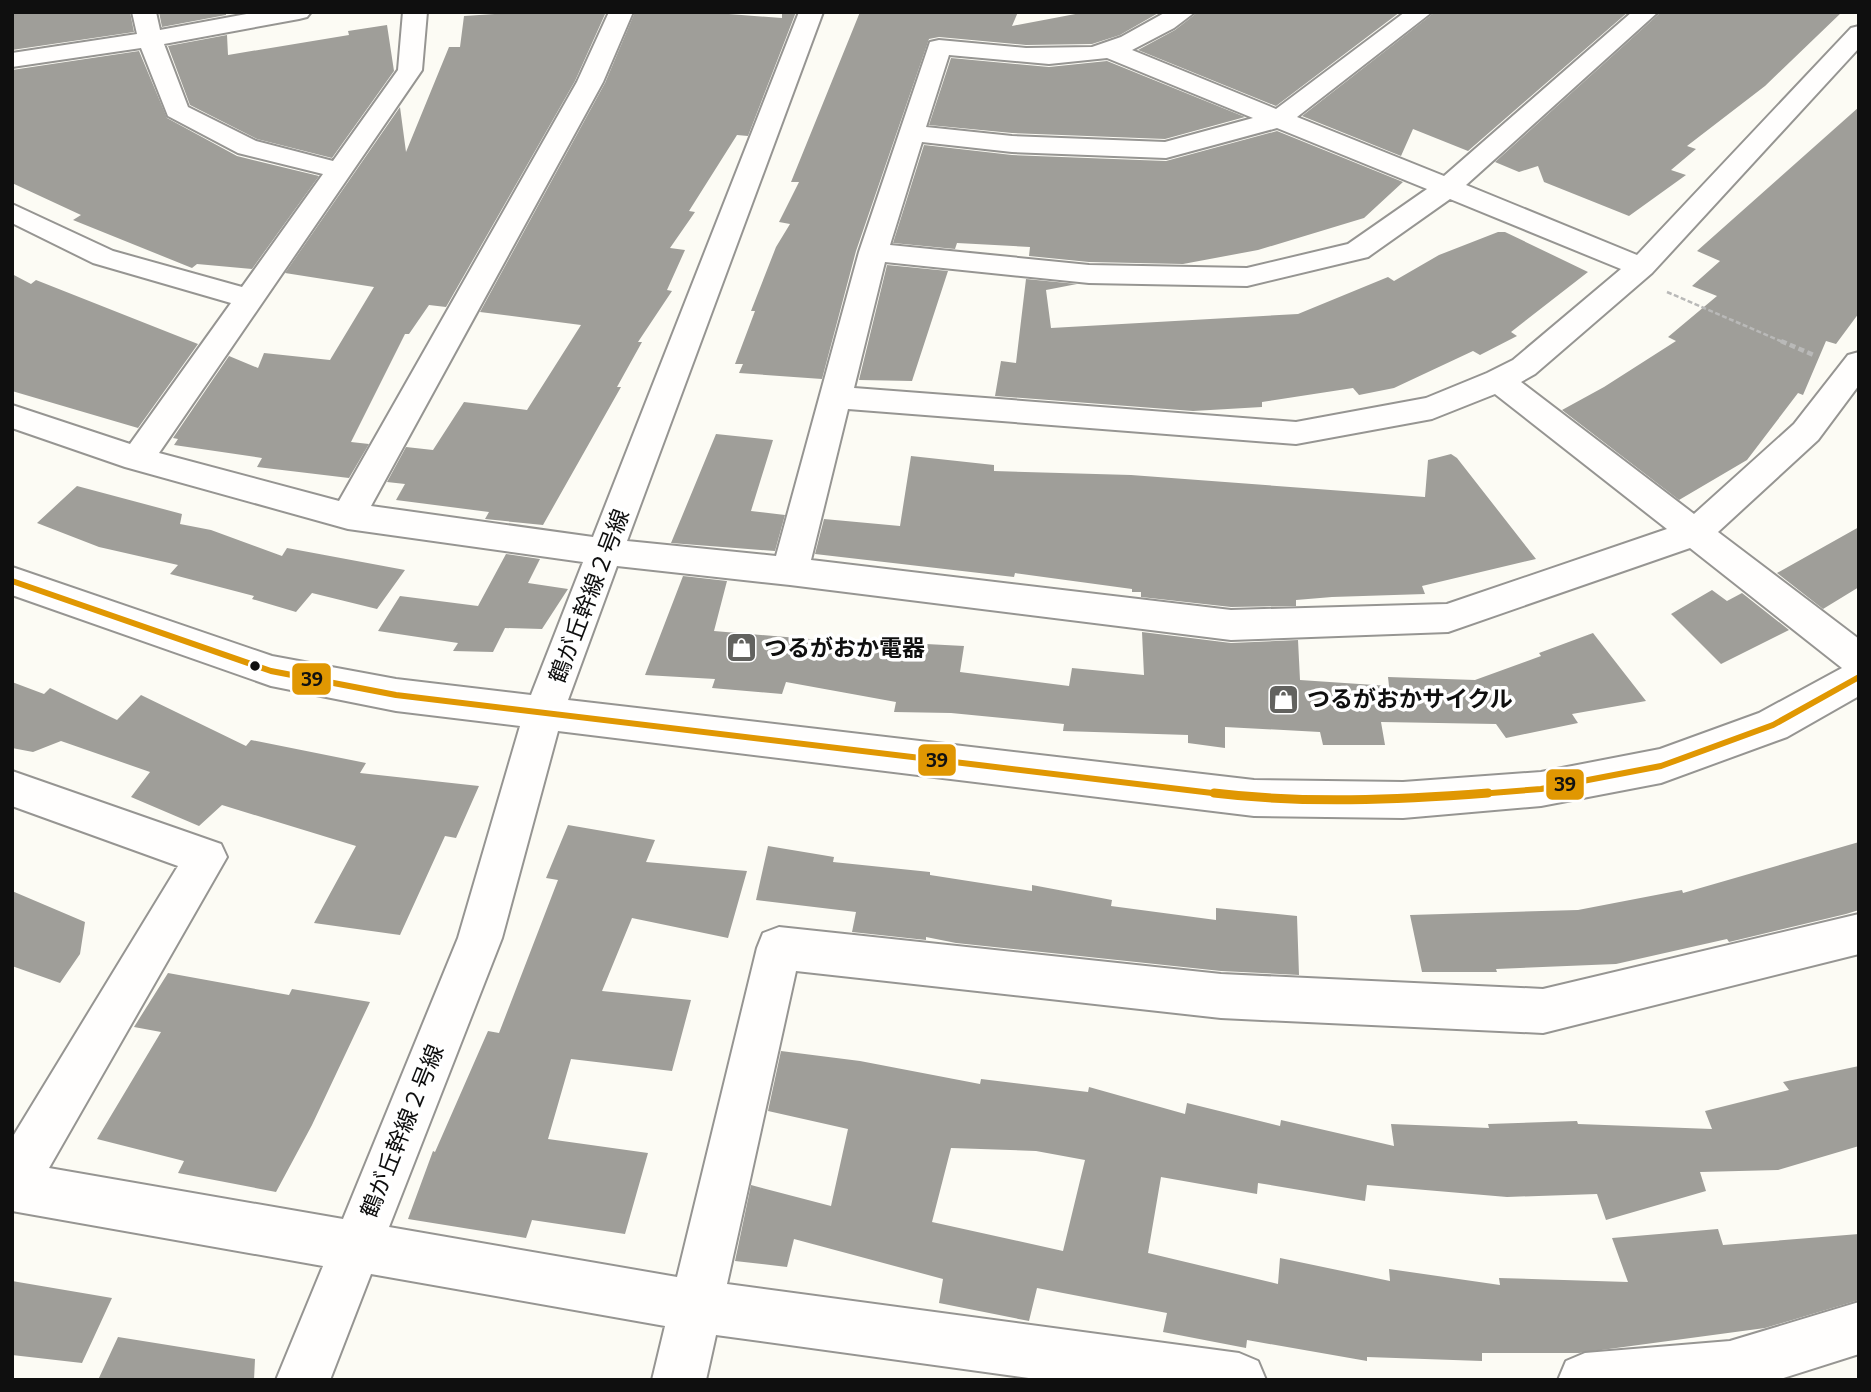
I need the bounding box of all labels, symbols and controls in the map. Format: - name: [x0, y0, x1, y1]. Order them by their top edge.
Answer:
- street label: 鶴が丘幹線２号線: [543, 505, 635, 687]
- shop icon: つるがおか電器: [724, 631, 758, 665]
- place label: つるがおか電器: [764, 634, 925, 662]
- unlabelled marker: [248, 659, 262, 673]
- line badge: 39: [291, 662, 332, 696]
- text: 39: [301, 668, 323, 691]
- shop icon: つるがおかサイクル: [1267, 682, 1301, 716]
- place label: つるがおかサイクル: [1307, 685, 1513, 713]
- line badge: 39: [917, 743, 957, 777]
- text: 39: [926, 749, 948, 772]
- line badge: 39: [1545, 768, 1585, 801]
- text: 39: [1554, 773, 1576, 796]
- street label: 鶴が丘幹線２号線: [355, 1040, 449, 1222]

